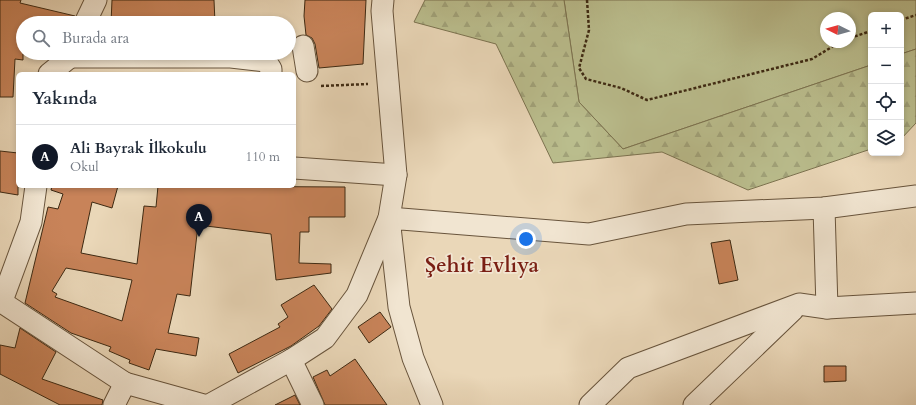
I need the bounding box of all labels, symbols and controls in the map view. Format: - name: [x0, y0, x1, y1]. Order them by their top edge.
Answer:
- north arrow: [820, 12, 856, 48]
- map controls: [868, 12, 904, 156]
- button: +: [868, 12, 904, 48]
- search box: [16, 16, 296, 60]
- icon: search: [30, 27, 52, 49]
- text: Burada ara: [62, 28, 129, 48]
- button: −: [868, 48, 904, 84]
- button: locate: [868, 84, 904, 120]
- text: Yakında: [32, 87, 97, 110]
- button: layers: [868, 120, 904, 156]
- text: Ali Bayrak İlkokulu: [70, 138, 207, 158]
- text: A: [40, 148, 50, 166]
- text: 110 m: [246, 148, 280, 166]
- text: Okul: [70, 158, 99, 176]
- pin: A: [186, 204, 212, 237]
- your location: [516, 229, 536, 249]
- district label: Şehit Evliya: [425, 251, 540, 280]

